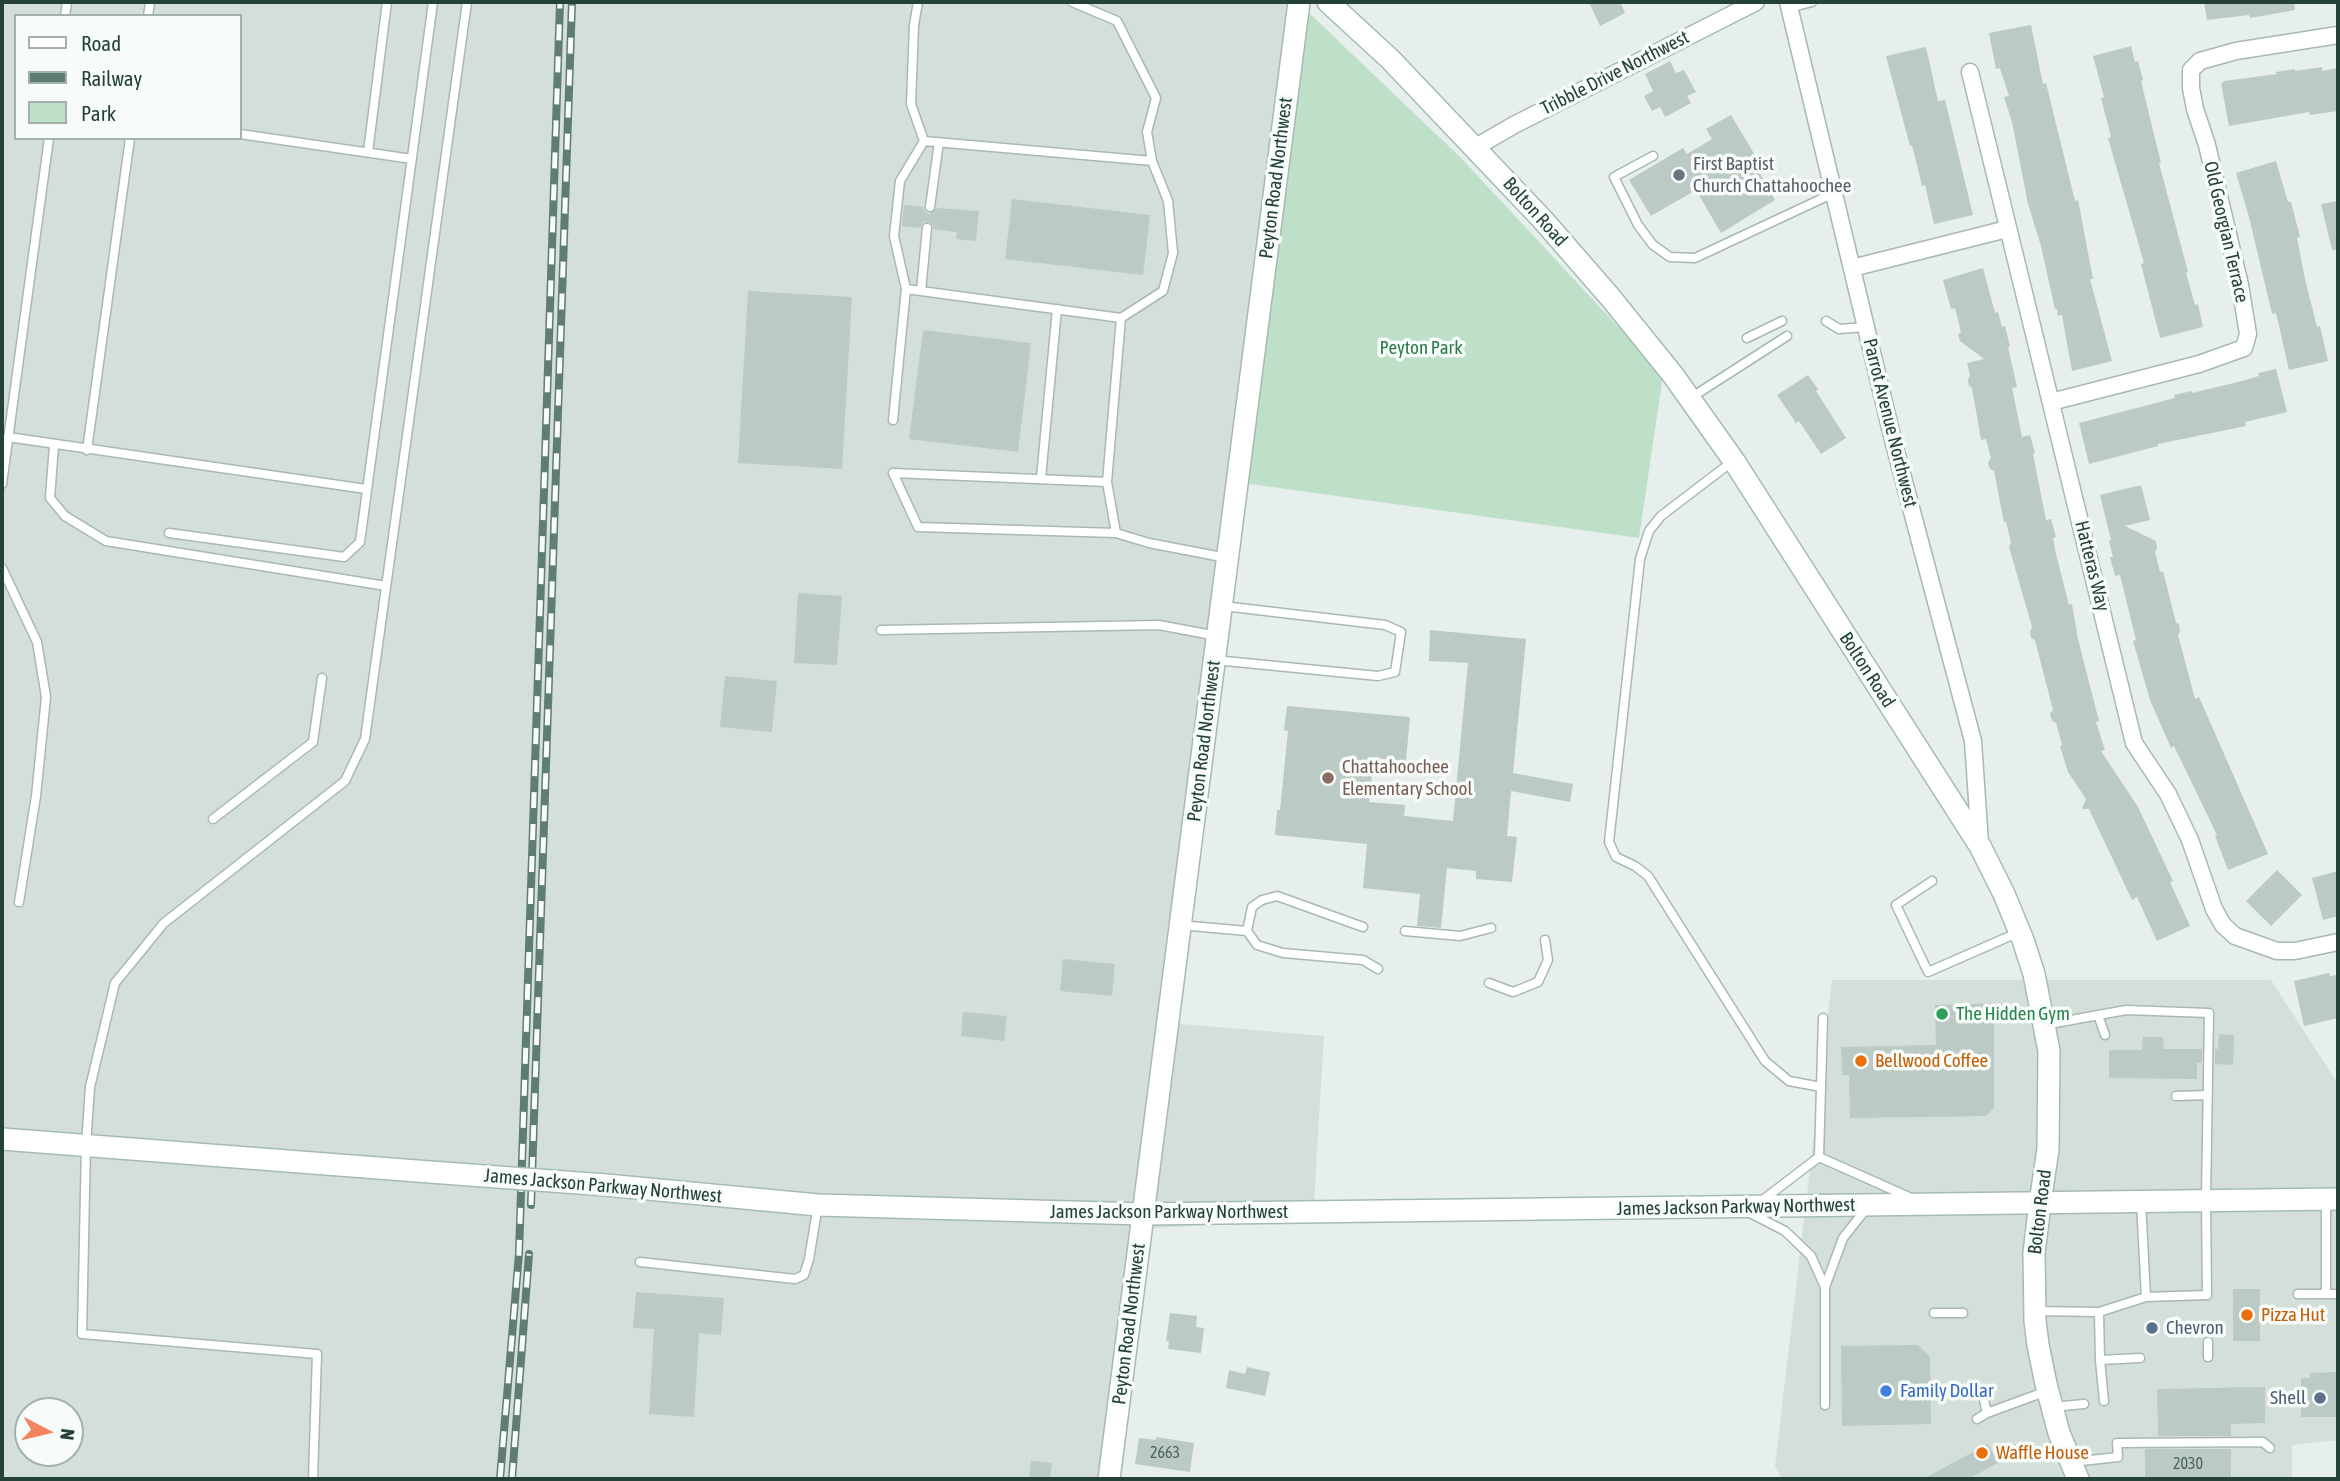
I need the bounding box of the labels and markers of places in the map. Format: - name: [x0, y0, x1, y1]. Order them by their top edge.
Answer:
- place label: First Baptist Church Chattahoochee: [1693, 153, 1851, 197]
- marker: First Baptist Church Chattahoochee: [1671, 167, 1687, 183]
- place label: Chattahoochee Elementary School: [1342, 756, 1473, 800]
- marker: Chattahoochee Elementary School: [1320, 770, 1336, 786]
- place label: The Hidden Gym: [1956, 1003, 2070, 1025]
- marker: The Hidden Gym: [1934, 1006, 1950, 1022]
- place label: Bellwood Coffee: [1875, 1050, 1988, 1072]
- marker: Bellwood Coffee: [1853, 1053, 1869, 1069]
- place label: Pizza Hut: [2261, 1304, 2325, 1326]
- marker: Pizza Hut: [2239, 1307, 2255, 1323]
- place label: Chevron: [2166, 1317, 2224, 1339]
- marker: Chevron: [2144, 1320, 2160, 1336]
- place label: Family Dollar: [1900, 1380, 1994, 1402]
- marker: Family Dollar: [1878, 1383, 1894, 1399]
- place label: Shell: [2270, 1387, 2306, 1409]
- marker: Shell: [2312, 1390, 2328, 1406]
- place label: Waffle House: [1996, 1442, 2089, 1464]
- marker: Waffle House: [1974, 1445, 1990, 1461]

